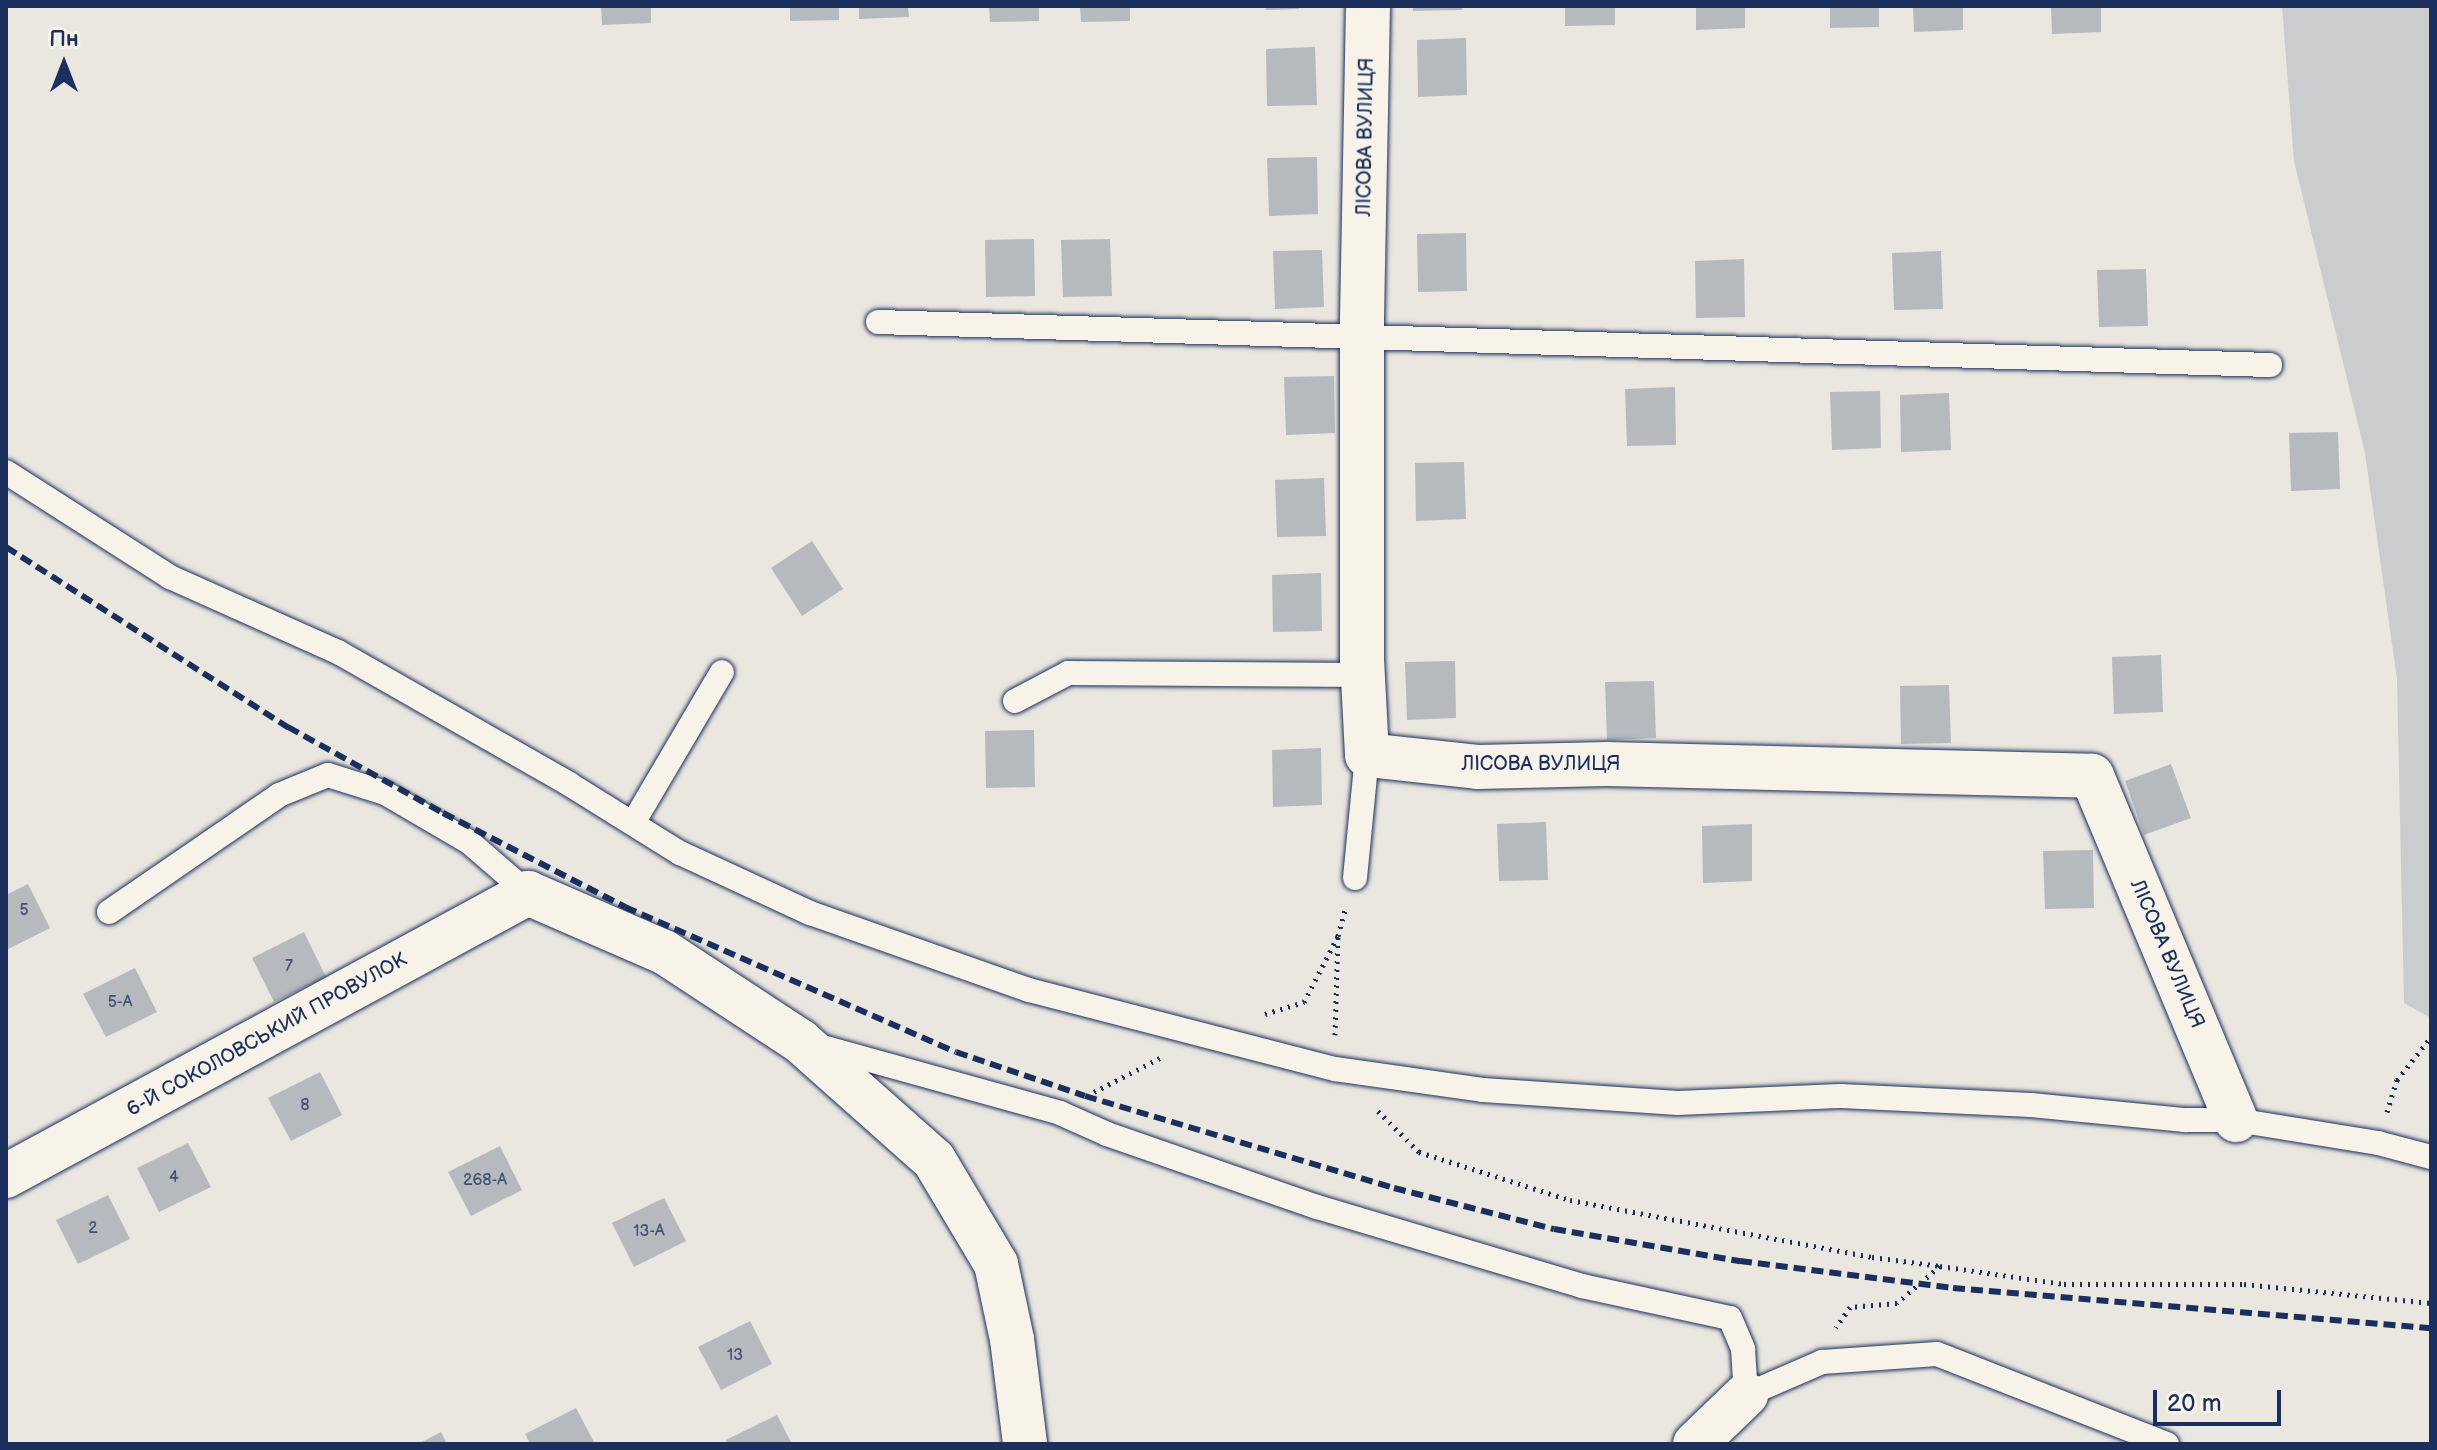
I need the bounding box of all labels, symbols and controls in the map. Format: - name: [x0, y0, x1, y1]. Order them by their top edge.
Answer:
- north arrow: [24, 24, 104, 104]
- text: Пн: [49, 26, 79, 53]
- street label: ЛІСОВА ВУЛИЦЯ: [1353, 57, 1379, 217]
- street label: ЛІСОВА ВУЛИЦЯ: [1461, 752, 1621, 776]
- street label: ЛІСОВА ВУЛИЦЯ: [2125, 876, 2209, 1032]
- house number: 5: [19, 901, 29, 921]
- street label: 6-Й СОКОЛОВСЬКИЙ ПРОВУЛОК: [123, 948, 411, 1122]
- house number: 7: [285, 957, 293, 977]
- house number: 5-А: [108, 993, 132, 1013]
- house number: 8: [300, 1096, 310, 1116]
- house number: 4: [169, 1168, 179, 1188]
- house number: 268-А: [463, 1171, 507, 1191]
- house number: 2: [88, 1219, 98, 1239]
- house number: 13-А: [633, 1222, 665, 1242]
- house number: 13: [727, 1346, 743, 1366]
- scale bar: [2157, 1374, 2285, 1424]
- text: 20 m: [2167, 1389, 2222, 1418]

